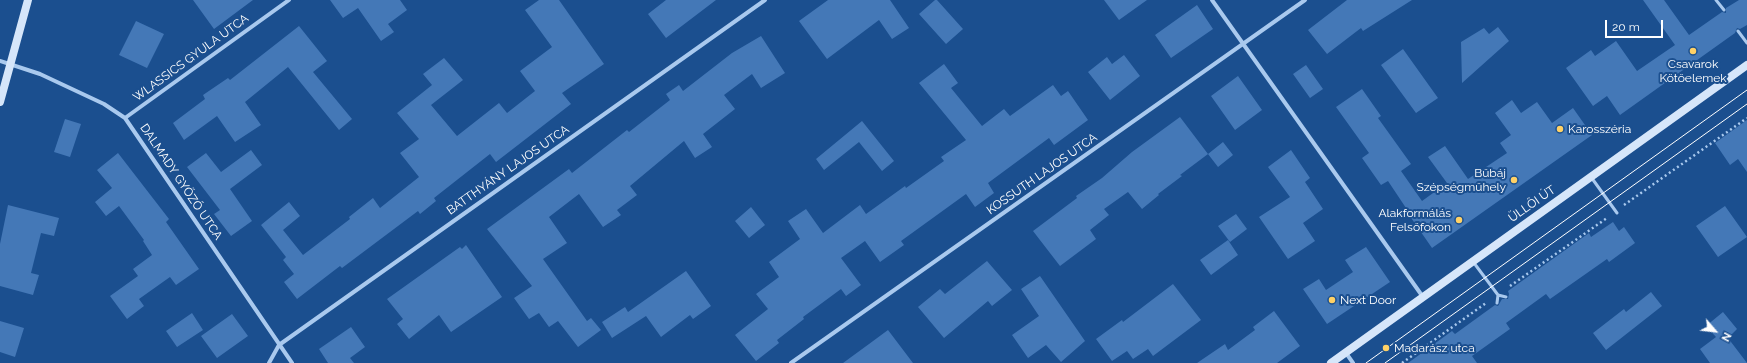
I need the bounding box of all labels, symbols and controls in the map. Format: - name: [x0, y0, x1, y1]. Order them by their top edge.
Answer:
- street label: WLASSICS GYULA UTCA: [130, 11, 252, 105]
- scale bar: [1607, 12, 1665, 38]
- text: 20 m: [1612, 20, 1640, 34]
- marker: Csavarok Kötőelemek: [1688, 46, 1698, 56]
- place label: Csavarok Kötőelemek: [1659, 57, 1727, 85]
- street label: DALMADY GYŐZŐ UTCA: [137, 121, 225, 243]
- street label: BATTHYÁNY LAJOS UTCA: [444, 122, 572, 218]
- place label: Karosszéria: [1568, 122, 1631, 136]
- marker: Karosszéria: [1555, 124, 1565, 134]
- street label: KOSSUTH LAJOS UTCA: [984, 130, 1100, 218]
- place label: Bűbáj Szépségműhely: [1416, 166, 1506, 194]
- marker: Bűbáj Szépségműhely: [1509, 175, 1519, 185]
- street label: ÜLLŐI ÚT: [1506, 183, 1558, 225]
- place label: Alakformálás Felsőfokon: [1378, 206, 1451, 234]
- marker: Alakformálás Felsőfokon: [1454, 215, 1464, 225]
- place label: Next Door: [1340, 293, 1396, 307]
- marker: Next Door: [1327, 295, 1337, 305]
- north arrow: [1695, 311, 1735, 351]
- text: N: [1718, 330, 1734, 344]
- place label: Madarász utca: [1394, 341, 1475, 355]
- marker: Madarász utca: [1381, 343, 1391, 353]

